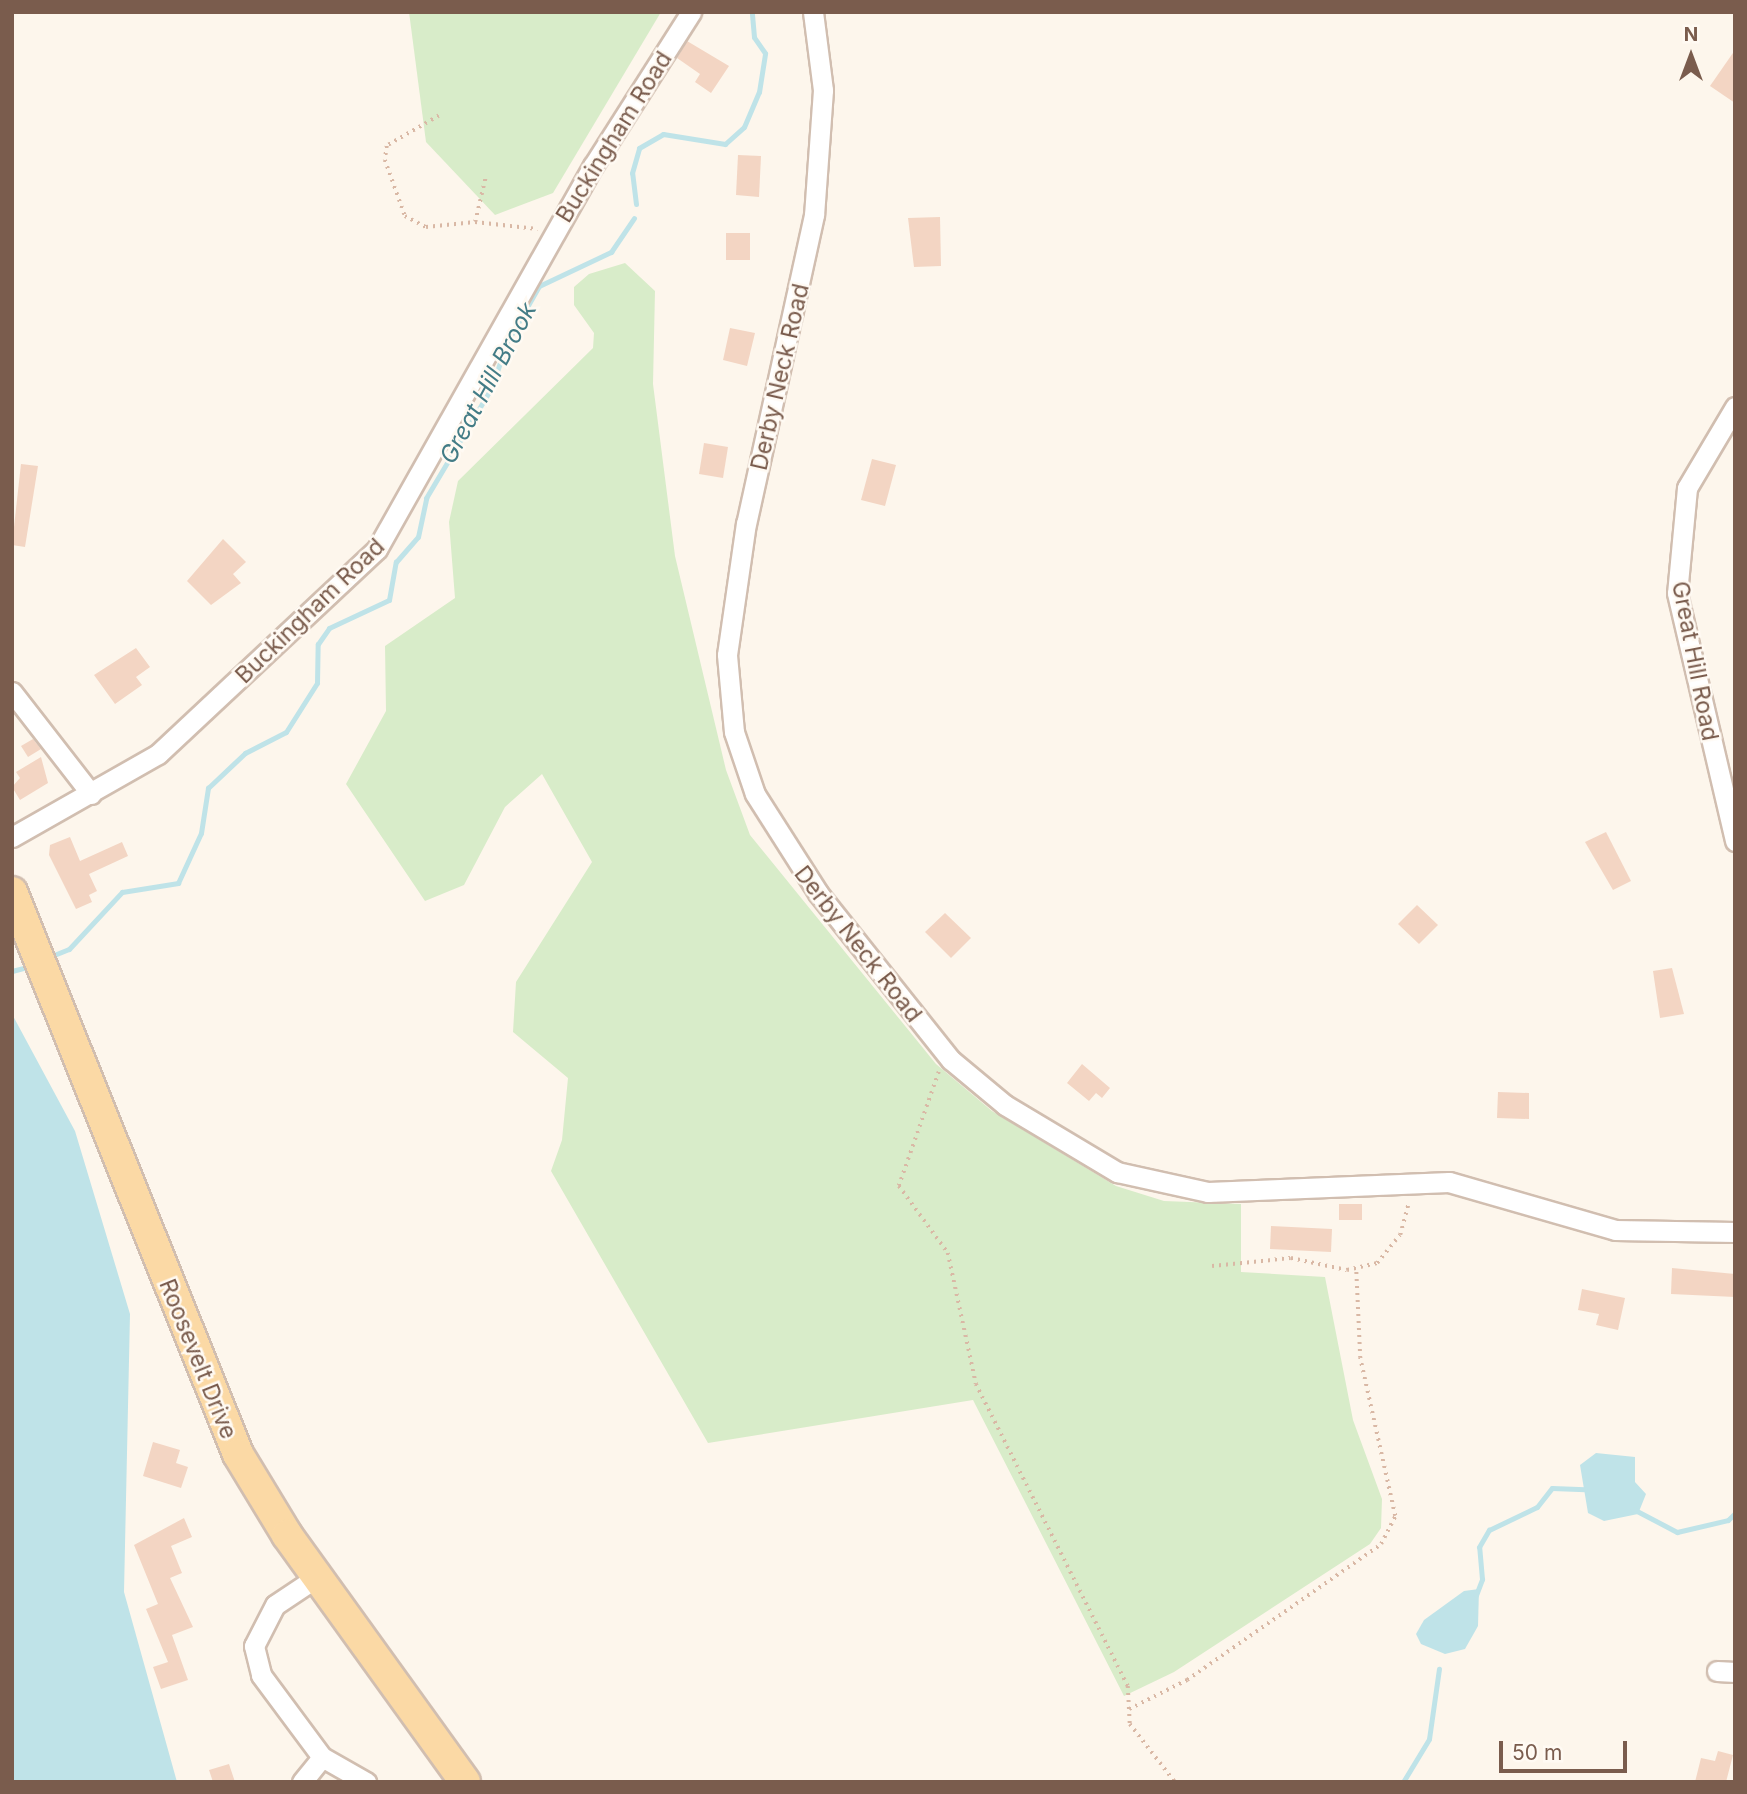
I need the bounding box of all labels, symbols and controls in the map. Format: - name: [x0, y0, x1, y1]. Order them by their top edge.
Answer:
- north arrow: [1656, 21, 1726, 91]
- text: N: [1684, 23, 1698, 46]
- street label: Buckingham Road: [550, 46, 678, 228]
- street label: Derby Neck Road: [745, 281, 815, 473]
- water label: Great Hill Brook: [433, 298, 543, 468]
- street label: Buckingham Road: [230, 533, 390, 689]
- street label: Great Hill Road: [1666, 579, 1724, 743]
- street label: Derby Neck Road: [788, 860, 928, 1028]
- street label: Roosevelt Drive: [153, 1275, 243, 1443]
- scale bar: [1502, 1728, 1630, 1772]
- text: 50 m: [1512, 1740, 1562, 1765]

